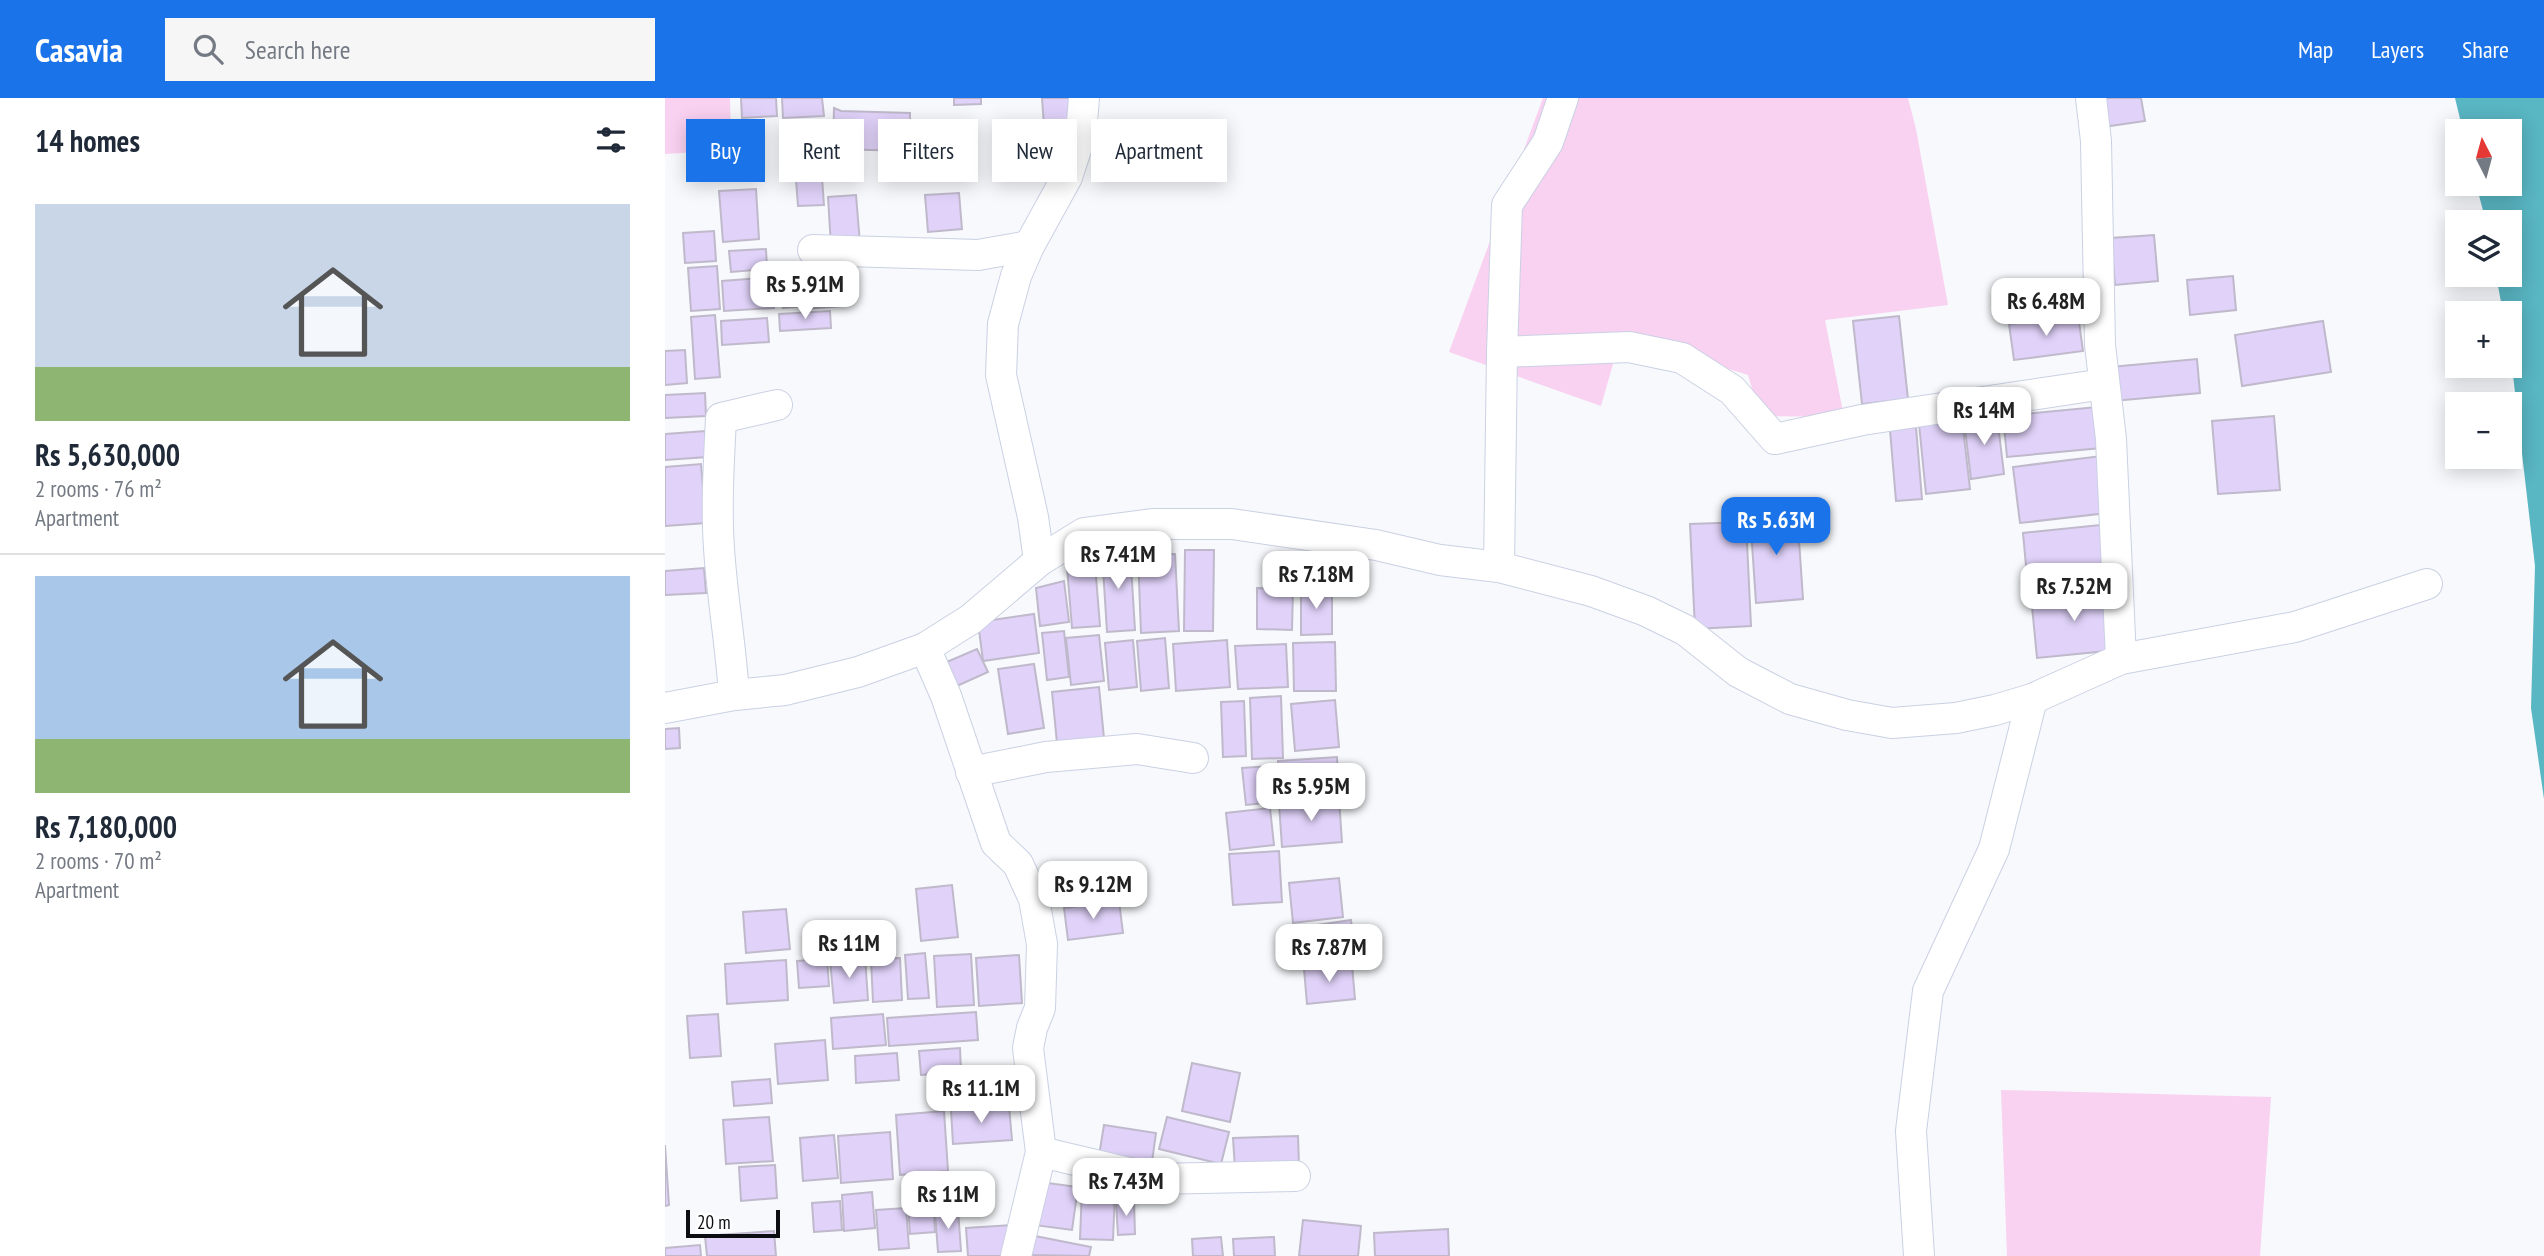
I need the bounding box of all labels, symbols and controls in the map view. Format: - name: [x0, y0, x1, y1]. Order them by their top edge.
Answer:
- search box: [165, 18, 655, 81]
- text: Casavia: [35, 28, 123, 71]
- icon: search: [189, 30, 227, 68]
- text: Search here: [245, 33, 351, 66]
- text: Map: [2298, 34, 2333, 65]
- text: Layers: [2371, 34, 2424, 65]
- text: Share: [2462, 34, 2509, 65]
- chip: Buy: [686, 119, 765, 182]
- chip: Rent: [779, 119, 864, 182]
- chip: Filters: [878, 119, 978, 182]
- chip: New: [992, 119, 1077, 182]
- chip: Apartment: [1091, 119, 1227, 182]
- north arrow: [2445, 119, 2522, 196]
- map controls: [2445, 119, 2522, 469]
- text: 14 homes: [35, 121, 140, 160]
- icon: filters: [592, 121, 630, 159]
- button: layers: [2445, 210, 2522, 287]
- icon: home: [270, 249, 396, 375]
- pin: Rs 5.91M: [733, 262, 877, 321]
- text: Rs 5.91M: [766, 269, 844, 298]
- pin: Rs 6.48M: [1974, 278, 2118, 338]
- text: Rs 6.48M: [2007, 286, 2085, 315]
- button: +: [2445, 301, 2522, 378]
- pin: Rs 14M: [1927, 388, 2041, 447]
- button: −: [2445, 392, 2522, 469]
- text: Rs 14M: [1953, 395, 2015, 424]
- text: Rs 5,630,000: [35, 435, 180, 474]
- text: 2 rooms · 76 m²: [35, 474, 162, 503]
- pin: Rs 5.63M: [1704, 498, 1848, 557]
- text: Apartment: [35, 503, 119, 532]
- text: Rs 5.63M: [1737, 505, 1815, 534]
- pin: Rs 7.41M: [1046, 532, 1190, 591]
- text: Rs 7.41M: [1080, 539, 1156, 568]
- pin: Rs 7.18M: [1244, 552, 1388, 611]
- text: Rs 7.18M: [1278, 559, 1354, 588]
- pin: Rs 7.52M: [2002, 564, 2146, 623]
- text: Rs 7.52M: [2036, 571, 2112, 600]
- icon: home: [270, 621, 396, 747]
- pin: Rs 5.95M: [1239, 764, 1383, 823]
- text: Rs 5.95M: [1272, 771, 1350, 800]
- text: Rs 7,180,000: [35, 807, 177, 846]
- text: 2 rooms · 70 m²: [35, 846, 162, 875]
- pin: Rs 9.12M: [1021, 862, 1165, 921]
- text: Rs 9.12M: [1054, 869, 1132, 898]
- text: Apartment: [35, 875, 119, 904]
- pin: Rs 11M: [792, 920, 906, 980]
- pin: Rs 7.87M: [1257, 924, 1401, 984]
- text: Rs 11M: [818, 928, 880, 957]
- text: Rs 7.87M: [1291, 932, 1367, 961]
- pin: Rs 11.1M: [909, 1066, 1053, 1125]
- text: Rs 11.1M: [942, 1073, 1020, 1102]
- pin: Rs 7.43M: [1054, 1158, 1198, 1218]
- text: Rs 7.43M: [1088, 1166, 1164, 1195]
- pin: Rs 11M: [891, 1172, 1005, 1231]
- text: Rs 11M: [917, 1179, 979, 1208]
- scale bar: [686, 1207, 781, 1239]
- text: 20 m: [697, 1210, 731, 1234]

